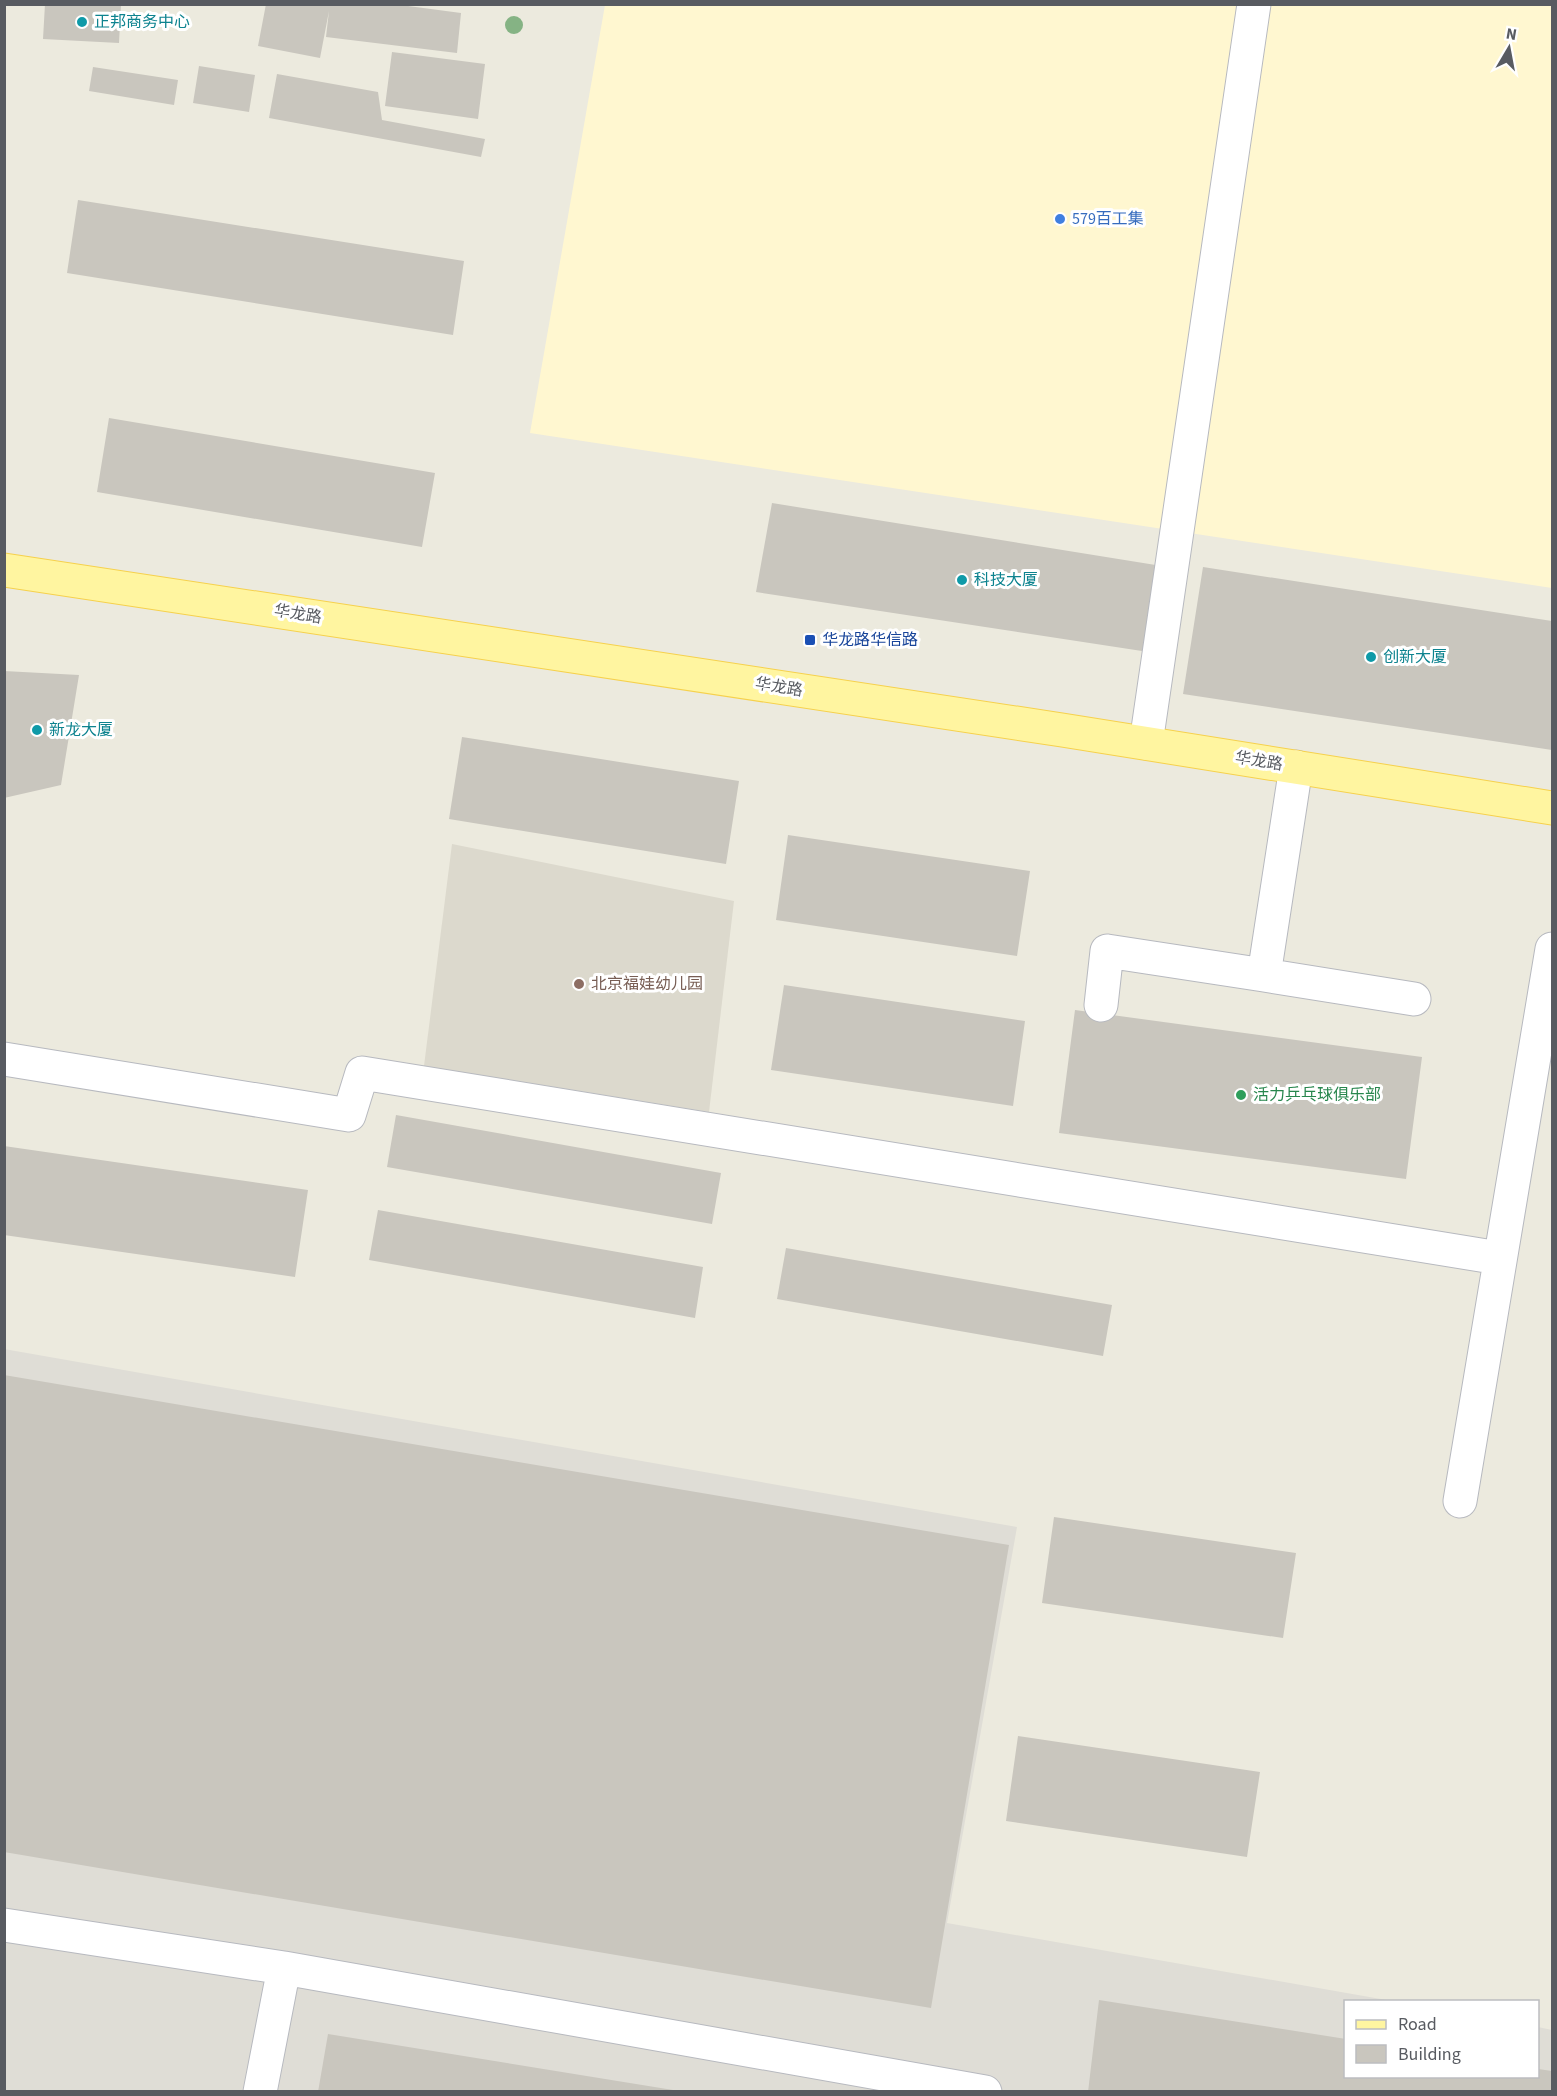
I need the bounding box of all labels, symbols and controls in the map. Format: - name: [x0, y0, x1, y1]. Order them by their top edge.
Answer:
- place label: 正邦商务中心: [94, 11, 190, 33]
- marker: 正邦商务中心: [75, 15, 89, 29]
- north arrow: [1479, 18, 1539, 78]
- text: N: [1504, 22, 1519, 46]
- place label: 579百工集: [1072, 208, 1144, 230]
- marker: 579百工集: [1053, 212, 1067, 226]
- place label: 科技大厦: [974, 569, 1038, 591]
- marker: 科技大厦: [955, 573, 969, 587]
- street label: 华龙路: [273, 599, 323, 629]
- place label: 华龙路华信路: [822, 629, 918, 651]
- marker: 华龙路华信路: [803, 633, 817, 647]
- place label: 创新大厦: [1383, 646, 1447, 668]
- marker: 创新大厦: [1364, 650, 1378, 664]
- street label: 华龙路: [754, 672, 804, 702]
- place label: 新龙大厦: [49, 719, 113, 741]
- marker: 新龙大厦: [30, 723, 44, 737]
- street label: 华龙路: [1234, 746, 1284, 776]
- place label: 北京福娃幼儿园: [591, 973, 703, 995]
- marker: 北京福娃幼儿园: [572, 977, 586, 991]
- place label: 活力乒乓球俱乐部: [1253, 1084, 1381, 1106]
- marker: 活力乒乓球俱乐部: [1234, 1088, 1248, 1102]
- legend: [1344, 2000, 1539, 2078]
- text: Road: [1398, 2012, 1437, 2037]
- text: Building: [1398, 2042, 1461, 2067]

